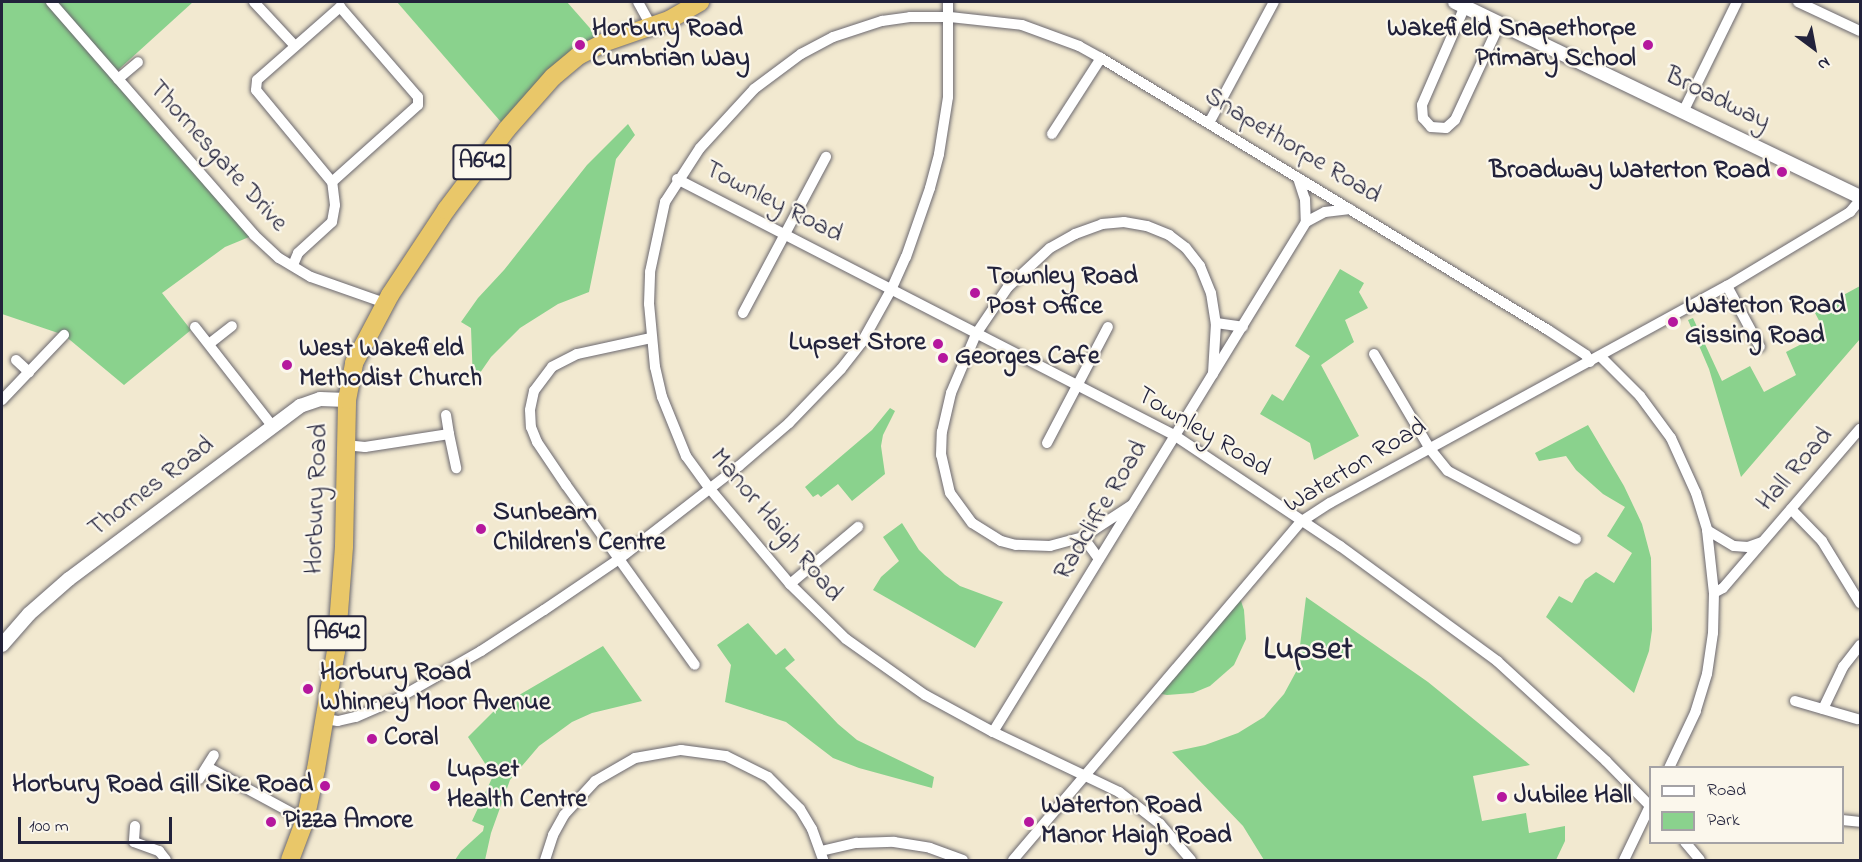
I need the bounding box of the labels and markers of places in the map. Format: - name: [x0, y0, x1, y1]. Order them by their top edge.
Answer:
- place label: Horbury Road Cumbrian Way: [592, 14, 750, 76]
- place label: Wakefield Snapethorpe Primary School: [1387, 14, 1636, 76]
- marker: Horbury Road Cumbrian Way: [573, 38, 587, 52]
- marker: Wakefield Snapethorpe Primary School: [1641, 38, 1655, 52]
- place label: Broadway Waterton Road: [1489, 156, 1770, 188]
- marker: Broadway Waterton Road: [1775, 165, 1789, 179]
- place label: Townley Road Post Office: [987, 262, 1138, 324]
- marker: Townley Road Post Office: [968, 286, 982, 300]
- place label: Waterton Road Gissing Road: [1685, 291, 1846, 352]
- marker: Waterton Road Gissing Road: [1666, 315, 1680, 329]
- place label: Lupset Store: [789, 328, 926, 360]
- place label: West Wakefield Methodist Church: [299, 334, 482, 396]
- marker: Lupset Store: [931, 337, 945, 351]
- place label: Georges Cafe: [955, 342, 1100, 374]
- marker: Georges Cafe: [936, 351, 950, 365]
- marker: West Wakefield Methodist Church: [280, 358, 294, 372]
- place label: Sunbeam Children's Centre: [493, 498, 665, 560]
- marker: Sunbeam Children's Centre: [474, 522, 488, 536]
- place label: Horbury Road Whinney Moor Avenue: [320, 658, 551, 720]
- marker: Horbury Road Whinney Moor Avenue: [301, 682, 315, 696]
- place label: Coral: [384, 723, 438, 755]
- marker: Coral: [365, 732, 379, 746]
- place label: Lupset Health Centre: [447, 755, 587, 816]
- place label: Horbury Road Gill Sike Road: [12, 770, 313, 802]
- marker: Horbury Road Gill Sike Road: [318, 779, 332, 793]
- marker: Lupset Health Centre: [428, 779, 442, 793]
- place label: Jubilee Hall: [1514, 781, 1632, 813]
- marker: Jubilee Hall: [1495, 790, 1509, 804]
- place label: Waterton Road Manor Haigh Road: [1041, 791, 1232, 852]
- place label: Pizza Amore: [283, 806, 413, 838]
- marker: Pizza Amore: [264, 815, 278, 829]
- marker: Waterton Road Manor Haigh Road: [1022, 815, 1036, 829]

